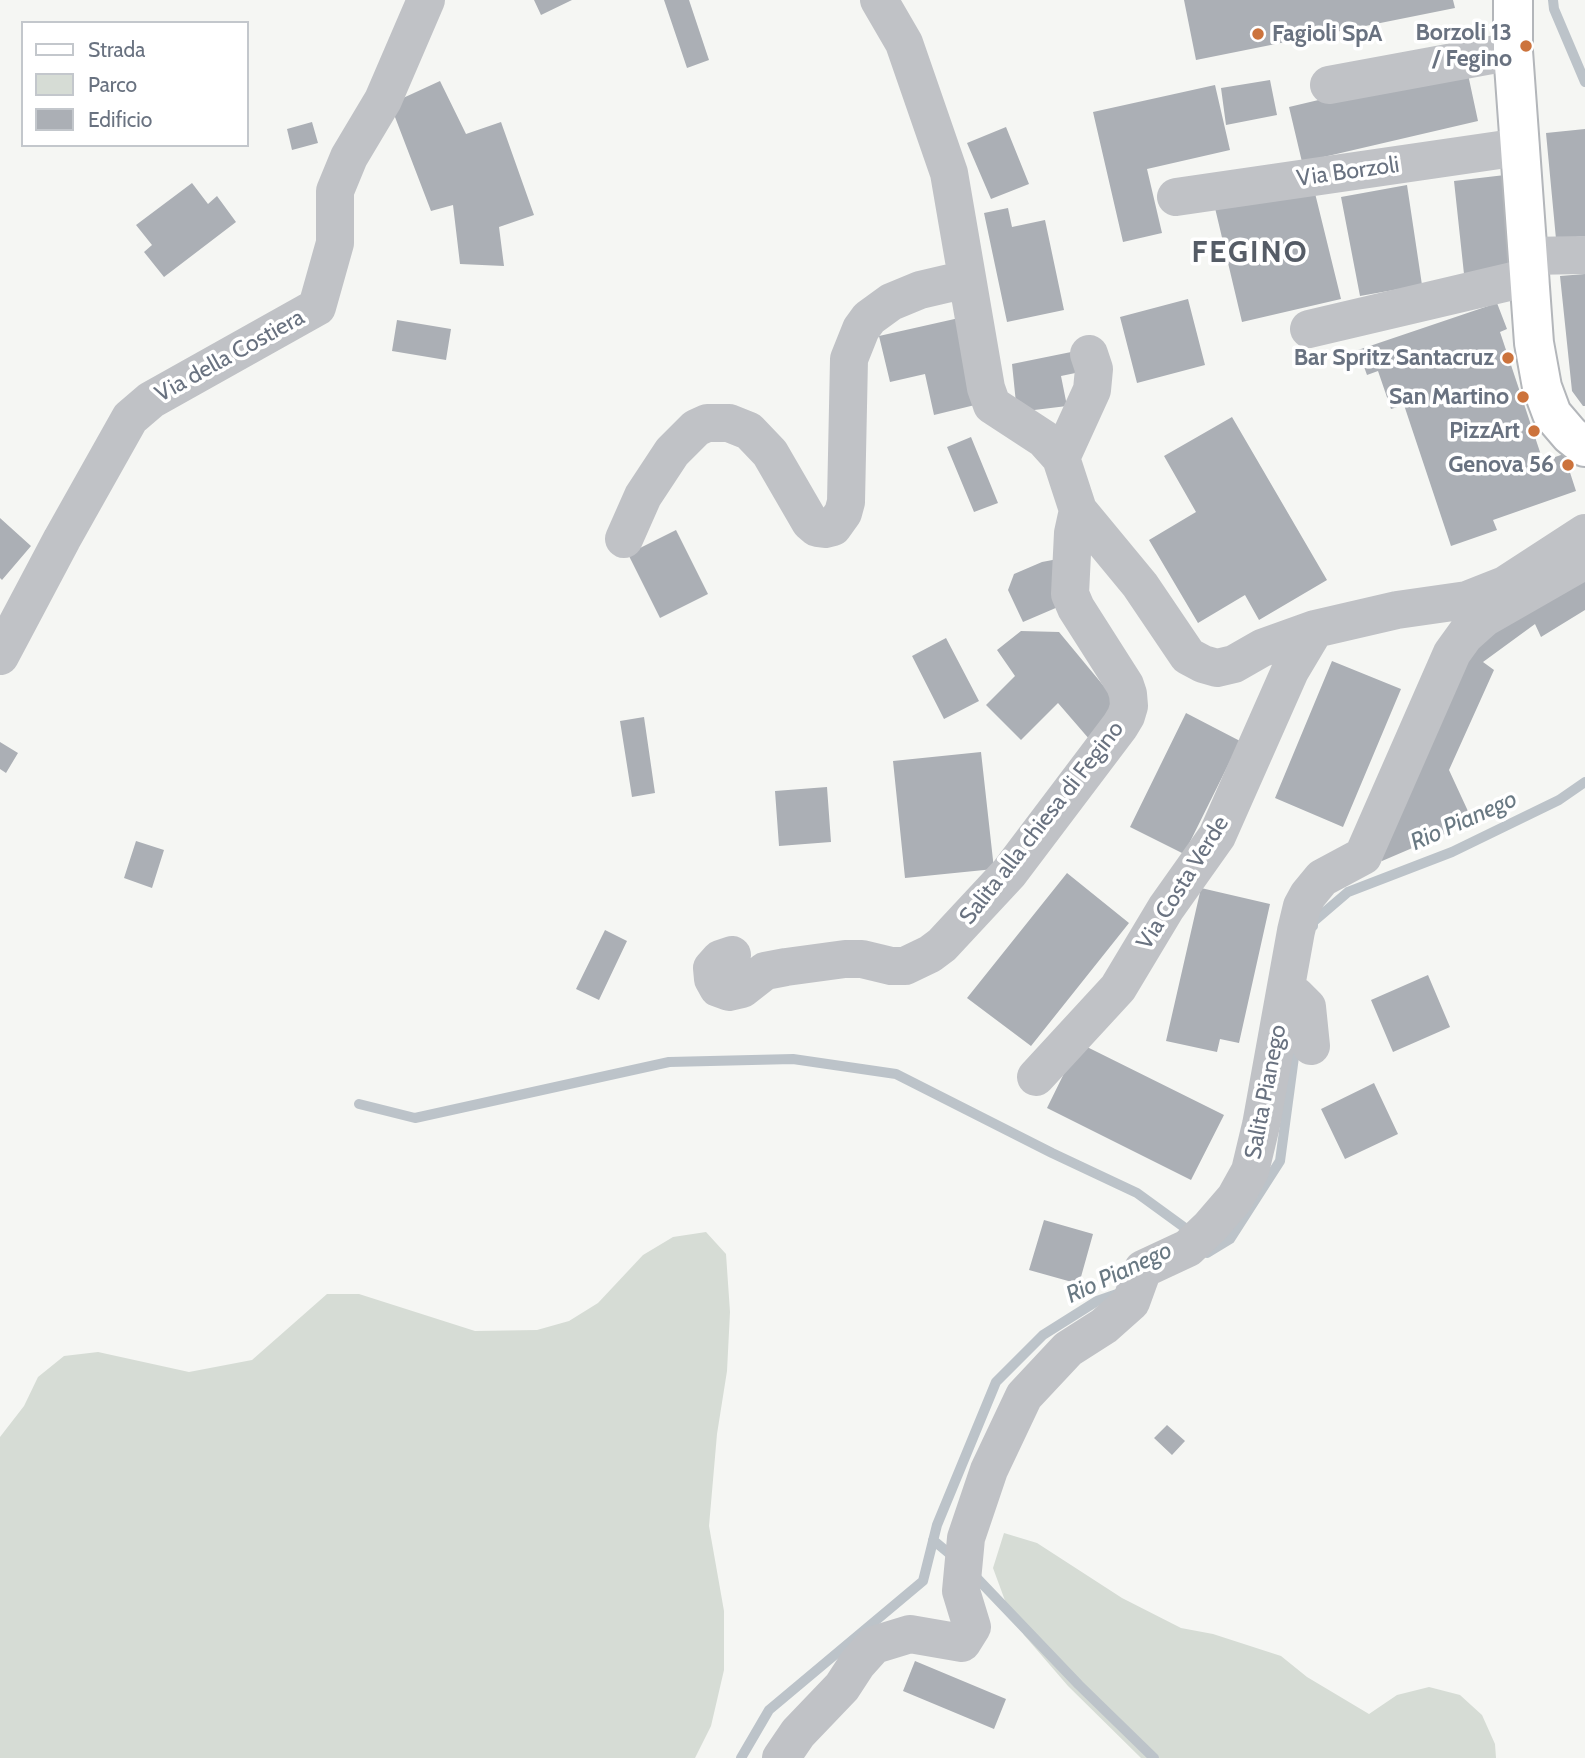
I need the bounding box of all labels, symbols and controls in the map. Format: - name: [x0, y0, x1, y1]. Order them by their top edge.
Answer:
- place label: Borzoli 13 / Fegino: [1415, 19, 1512, 73]
- place label: Fagioli SpA: [1272, 20, 1382, 48]
- legend: [21, 21, 248, 147]
- marker: Fagioli SpA: [1250, 26, 1266, 42]
- text: Strada: [88, 37, 145, 62]
- marker: Borzoli 13 / Fegino: [1518, 38, 1534, 54]
- text: Parco: [88, 72, 137, 97]
- text: Edificio: [88, 107, 152, 132]
- street label: Via Borzoli: [1295, 151, 1401, 193]
- district label: FEGINO: [1192, 235, 1308, 271]
- street label: Via della Costiera: [151, 304, 309, 408]
- place label: Bar Spritz Santacruz: [1294, 344, 1494, 372]
- marker: Bar Spritz Santacruz: [1500, 350, 1516, 366]
- place label: San Martino: [1389, 383, 1509, 411]
- marker: San Martino: [1515, 389, 1531, 405]
- place label: PizzArt: [1449, 417, 1520, 445]
- marker: PizzArt: [1526, 423, 1542, 439]
- place label: Genova 56: [1448, 451, 1554, 479]
- marker: Genova 56: [1560, 457, 1576, 473]
- street label: Salita alla chiesa di Fegino: [954, 716, 1130, 930]
- water label: Rio Pianego: [1406, 785, 1522, 857]
- street label: Via Costa Verde: [1131, 811, 1235, 955]
- street label: Salita Pianego: [1239, 1022, 1293, 1162]
- water label: Rio Pianego: [1062, 1236, 1176, 1310]

